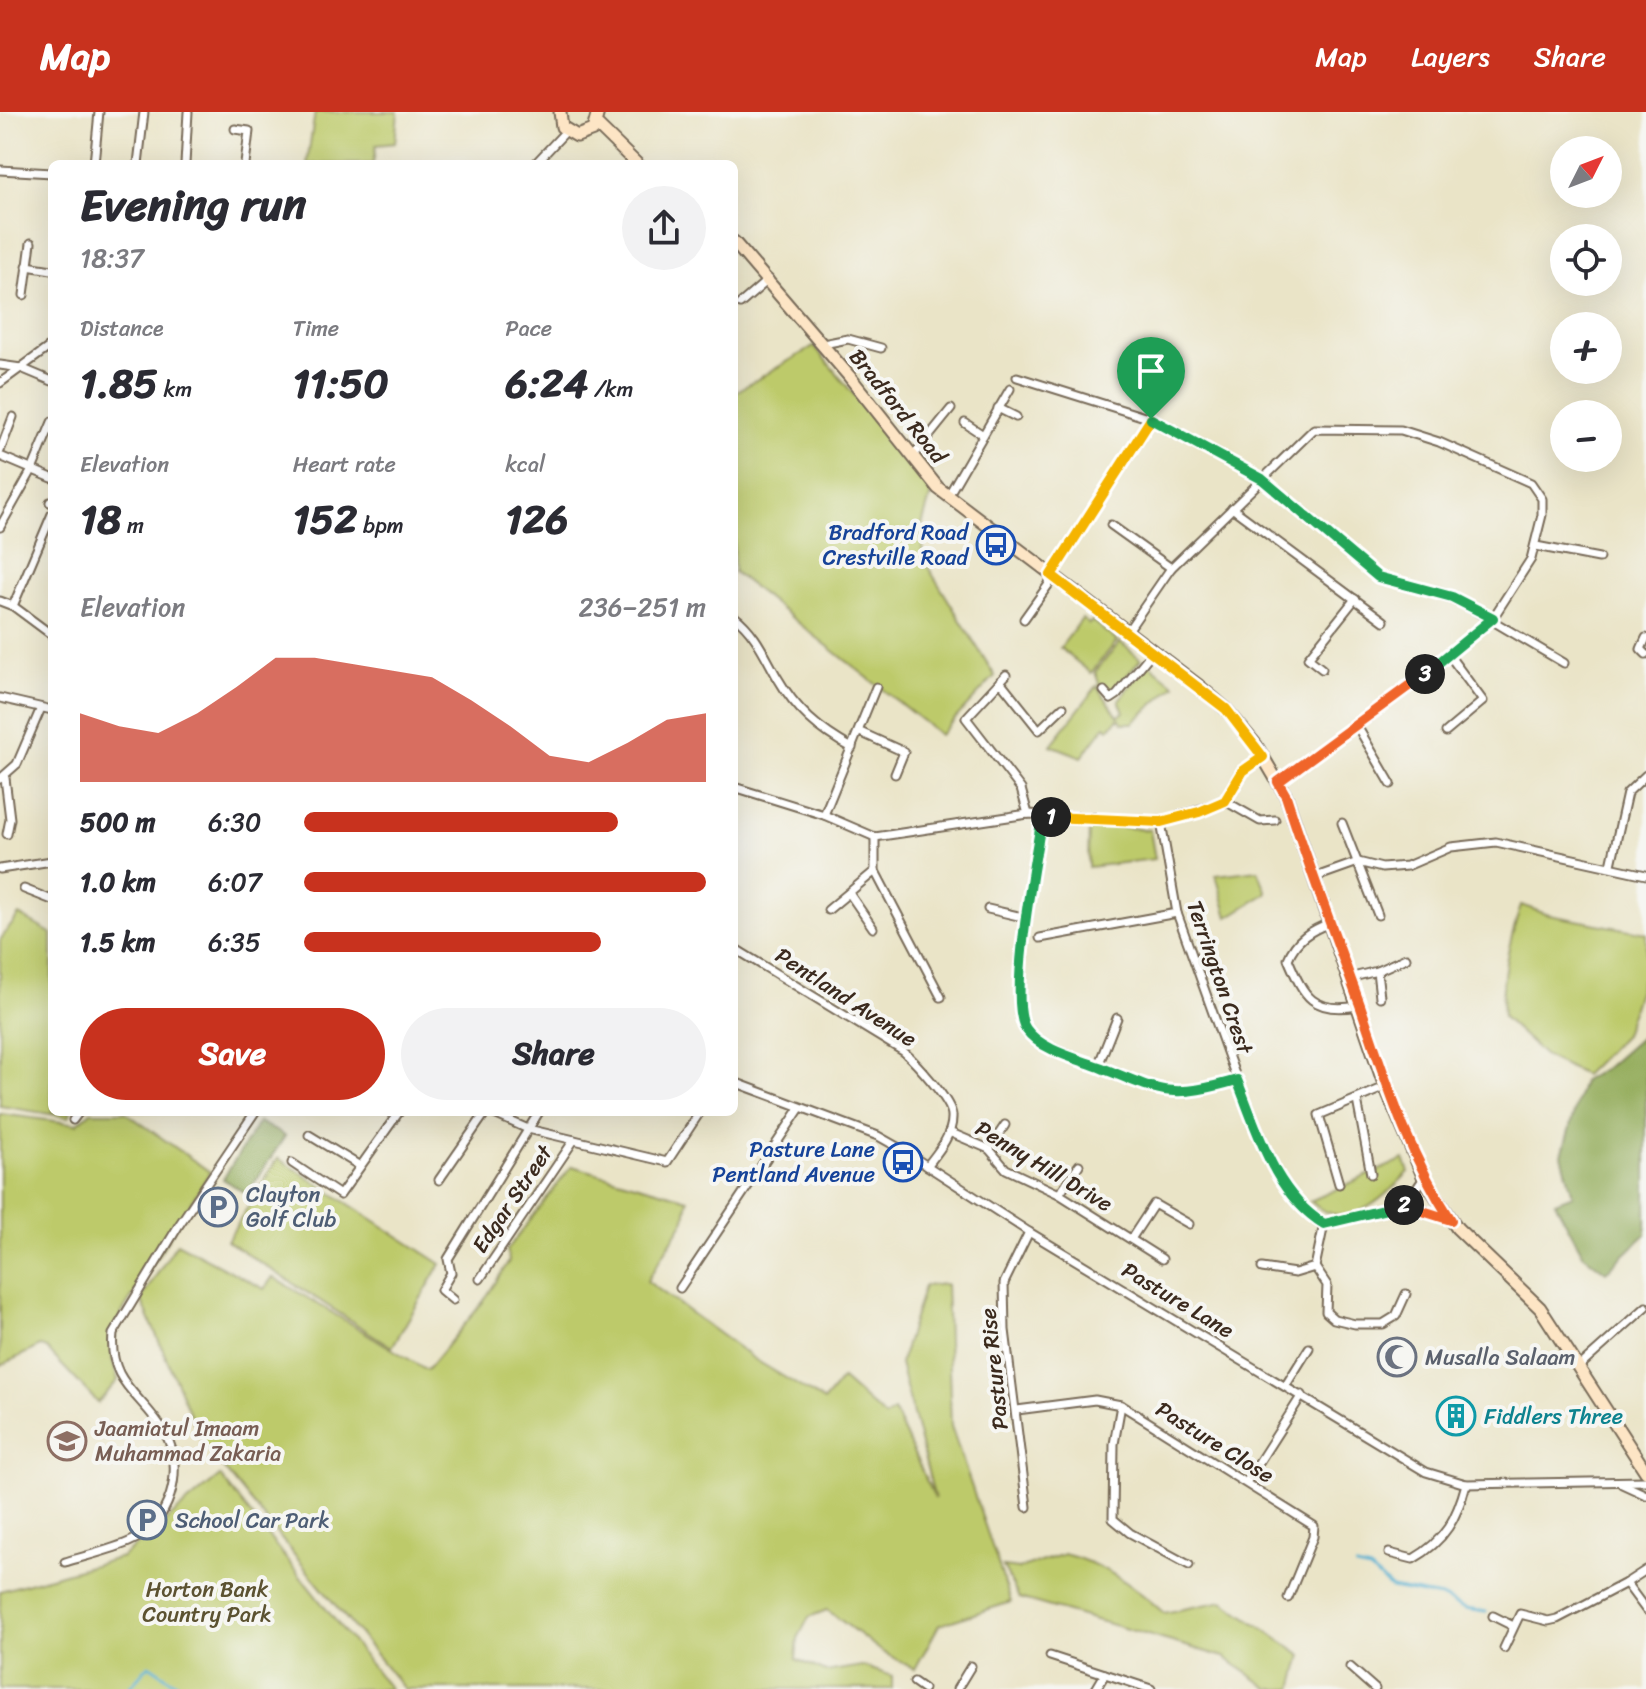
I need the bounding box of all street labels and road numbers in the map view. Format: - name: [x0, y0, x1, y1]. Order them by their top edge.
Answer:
- street label: Bradford Road: [839, 340, 958, 474]
- street label: Terrington Crest: [1176, 895, 1265, 1060]
- street label: Pentland Avenue: [767, 936, 925, 1058]
- street label: Penny Hill Drive: [967, 1109, 1121, 1223]
- street label: Edgar Street: [461, 1136, 563, 1261]
- street label: Pasture Lane: [1114, 1251, 1242, 1349]
- street label: Pasture Rise: [968, 1306, 1020, 1432]
- street label: Pasture Close: [1148, 1390, 1282, 1494]

